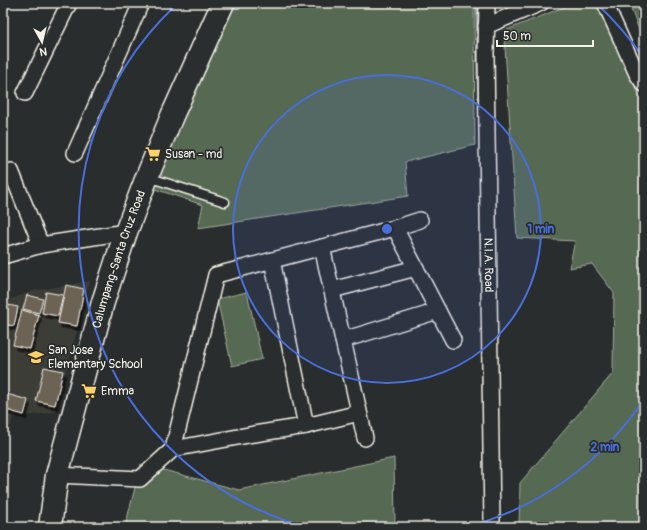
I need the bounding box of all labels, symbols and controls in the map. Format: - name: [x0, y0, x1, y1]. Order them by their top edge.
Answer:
- north arrow: [22, 22, 62, 62]
- scale bar: [497, 22, 593, 48]
- text: 50 m: [503, 29, 531, 44]
- text: N: [38, 44, 48, 58]
- supermarket icon: Susan - md: [144, 145, 162, 163]
- place label: Susan - md: [165, 147, 222, 162]
- street label: Calumpang-Santa Cruz Road: [89, 188, 149, 330]
- centre of rings: [380, 222, 394, 236]
- text: 1 min: [528, 222, 555, 237]
- street label: N.I.A. Road: [481, 238, 497, 293]
- place label: San Jose Elementary School: [48, 343, 143, 372]
- school or university icon: San Jose Elementary School: [27, 348, 45, 366]
- supermarket icon: Emma: [80, 382, 98, 400]
- place label: Emma: [101, 384, 135, 399]
- text: 2 min: [591, 440, 620, 455]

